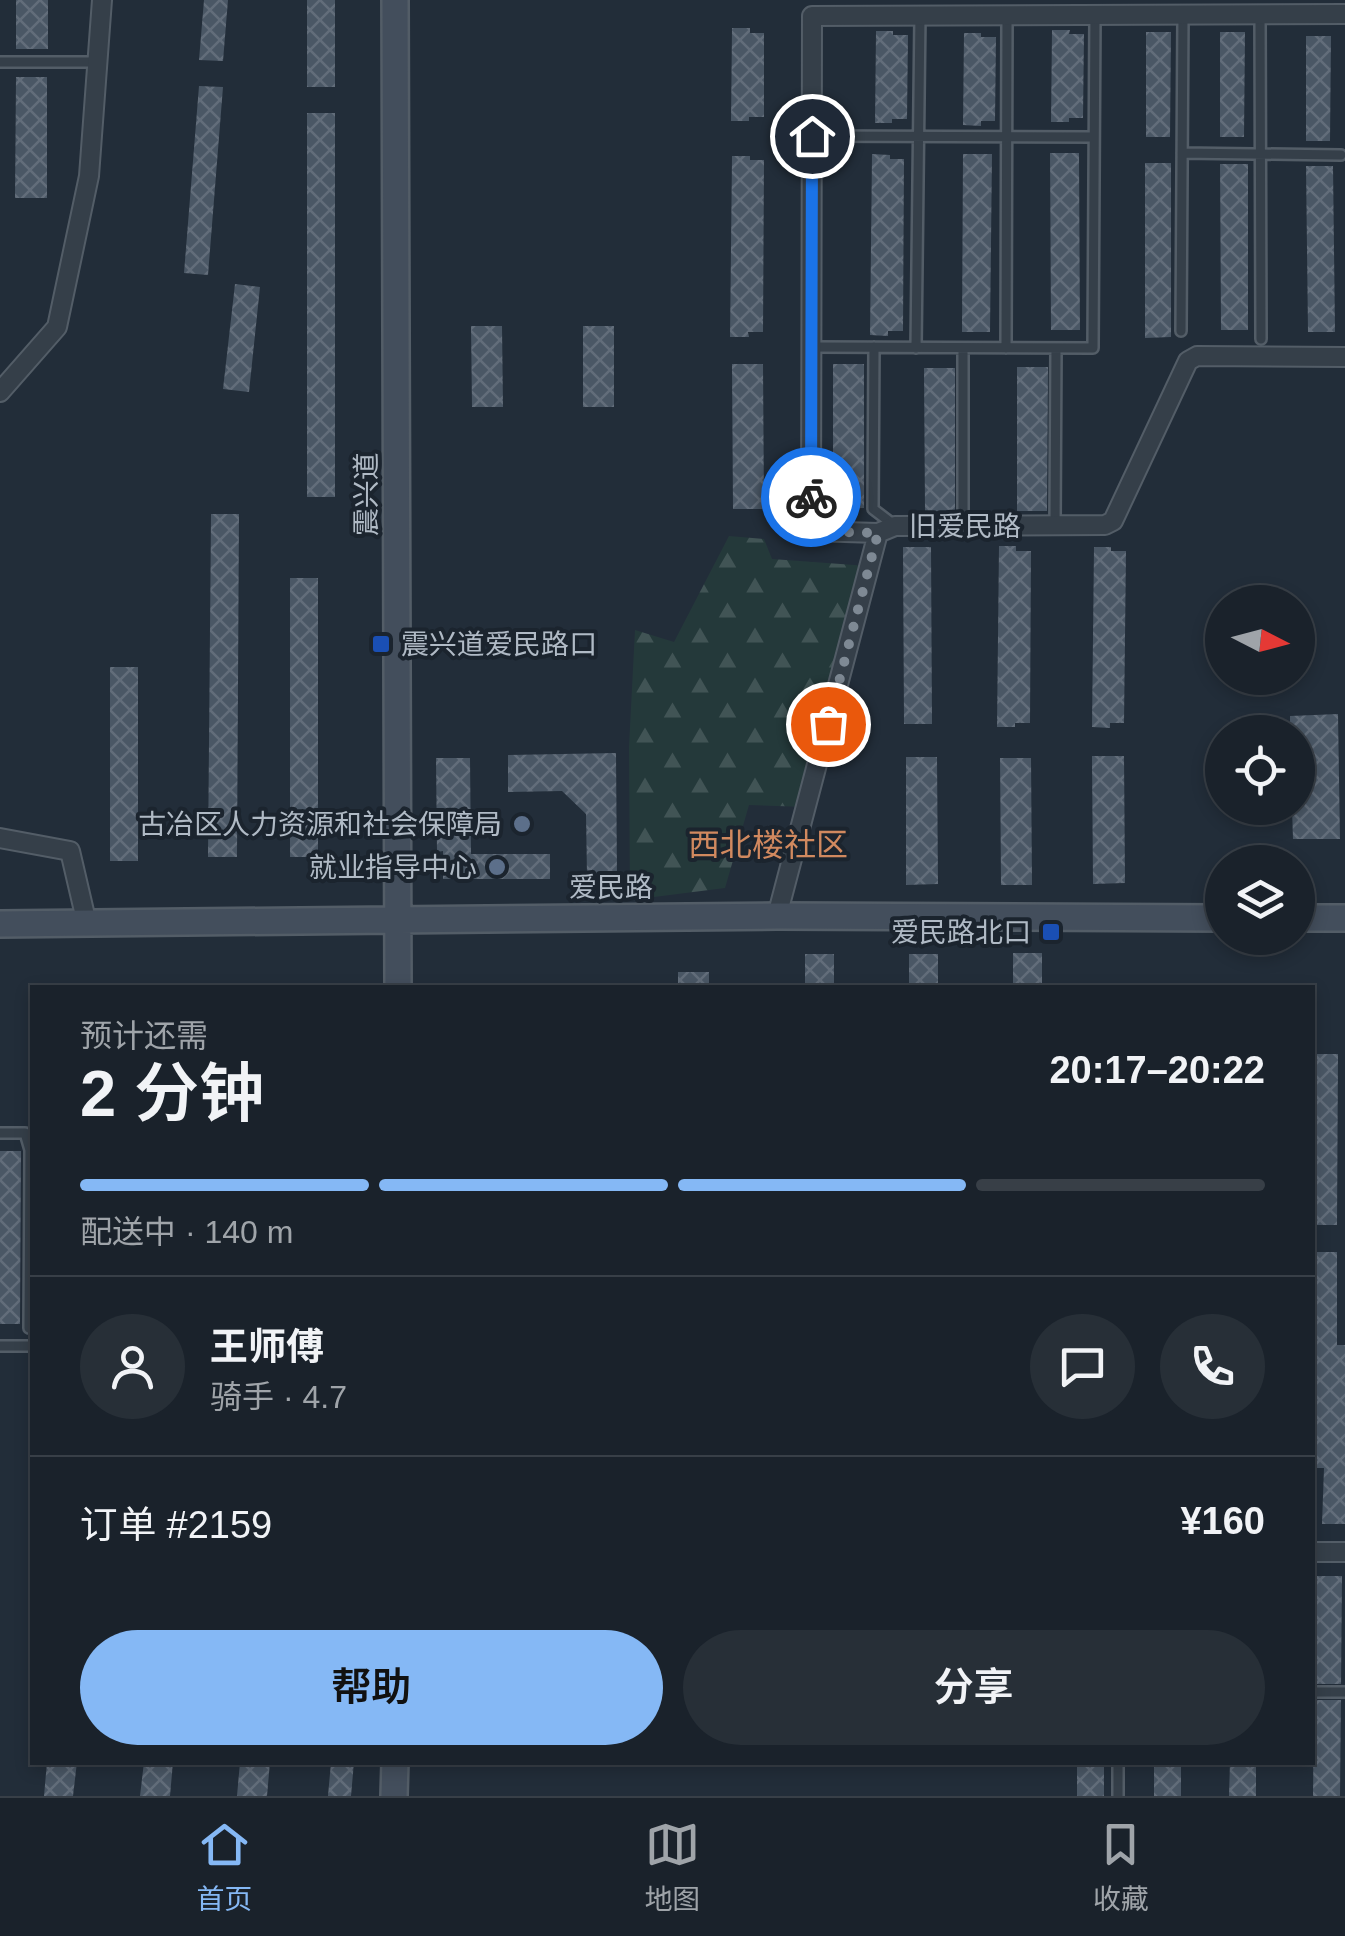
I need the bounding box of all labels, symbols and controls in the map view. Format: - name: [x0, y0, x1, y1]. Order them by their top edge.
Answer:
- pin: [770, 94, 855, 179]
- icon: home: [785, 109, 840, 164]
- courier: [761, 447, 861, 547]
- street label: 震兴道: [351, 452, 382, 536]
- icon: bike: [784, 470, 839, 525]
- street label: 旧爱民路: [909, 511, 1021, 542]
- north arrow: [1205, 585, 1315, 695]
- map controls: [1205, 585, 1315, 955]
- place label: 震兴道爱民路口: [401, 629, 597, 660]
- marker: 震兴道爱民路口: [370, 633, 392, 655]
- pin: [786, 682, 871, 767]
- icon: bag: [801, 697, 856, 752]
- button: locate: [1205, 715, 1315, 825]
- place label: 古冶区人力资源和社会保障局: [138, 809, 502, 840]
- marker: 古冶区人力资源和社会保障局: [511, 813, 533, 835]
- district label: 西北楼社区: [688, 827, 848, 863]
- button: layers: [1205, 845, 1315, 955]
- place label: 就业指导中心: [309, 852, 477, 883]
- marker: 就业指导中心: [486, 856, 508, 878]
- street label: 爱民路: [569, 872, 653, 903]
- place label: 爱民路北口: [891, 917, 1031, 948]
- marker: 爱民路北口: [1040, 921, 1062, 943]
- text: 预计还需: [80, 1018, 208, 1054]
- text: 20:17–20:22: [1049, 1049, 1265, 1091]
- text: 2 分钟: [80, 1057, 264, 1130]
- text: 配送中 · 140 m: [80, 1214, 293, 1250]
- button: person: [80, 1314, 185, 1419]
- button: chat: [1030, 1314, 1135, 1419]
- button: phone: [1160, 1314, 1265, 1419]
- text: 王师傅: [210, 1326, 324, 1368]
- text: 骑手 · 4.7: [210, 1379, 347, 1415]
- text: ¥160: [1180, 1500, 1265, 1542]
- text: 订单 #2159: [80, 1504, 272, 1546]
- button: 帮助: [80, 1630, 663, 1745]
- button: 分享: [683, 1630, 1265, 1745]
- tab: 首页: [196, 1817, 252, 1917]
- tab: 地图: [644, 1817, 701, 1917]
- tab: 收藏: [1093, 1817, 1149, 1917]

